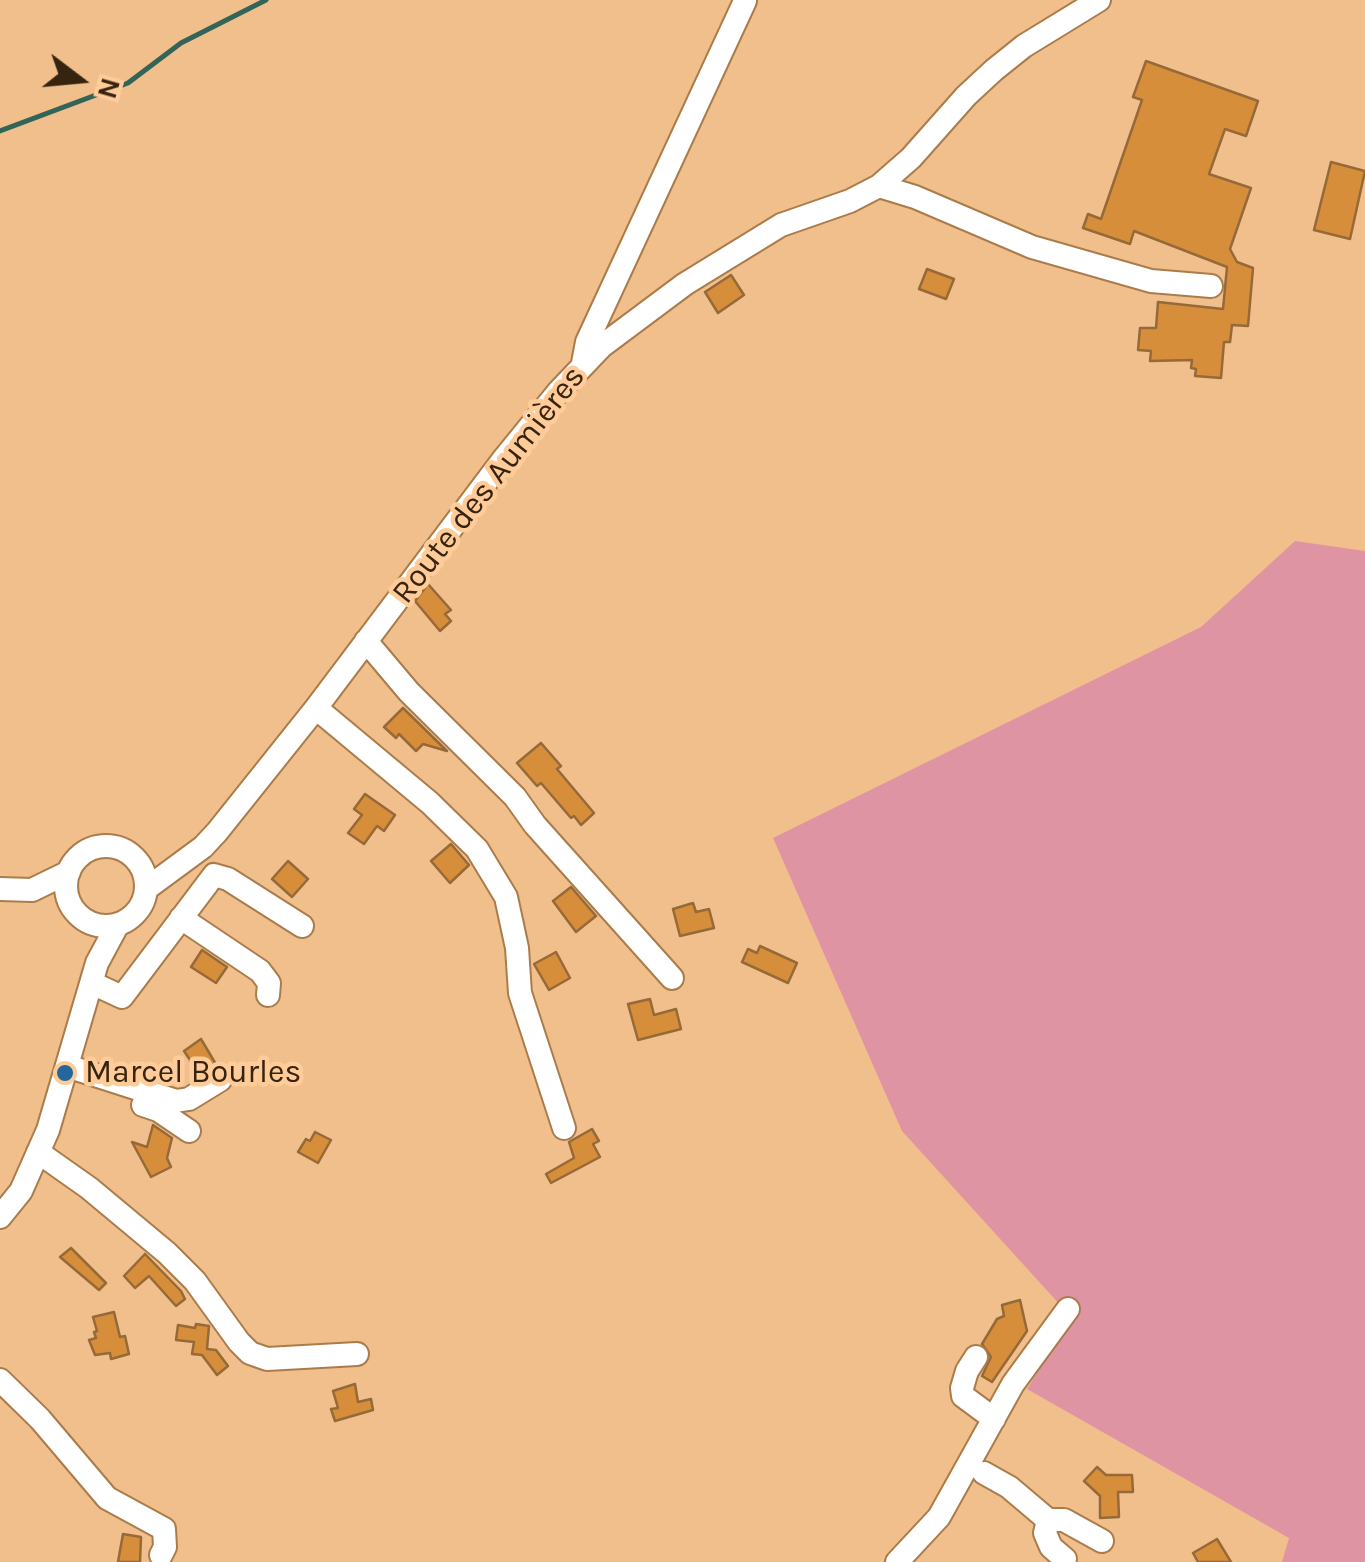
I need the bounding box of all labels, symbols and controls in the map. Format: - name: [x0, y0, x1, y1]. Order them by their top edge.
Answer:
- north arrow: [30, 30, 130, 130]
- text: N: [91, 74, 128, 103]
- street label: Route des Aumières: [384, 359, 594, 611]
- place label: Marcel Bourles: [85, 1054, 301, 1092]
- marker: Marcel Bourles: [54, 1062, 76, 1084]

